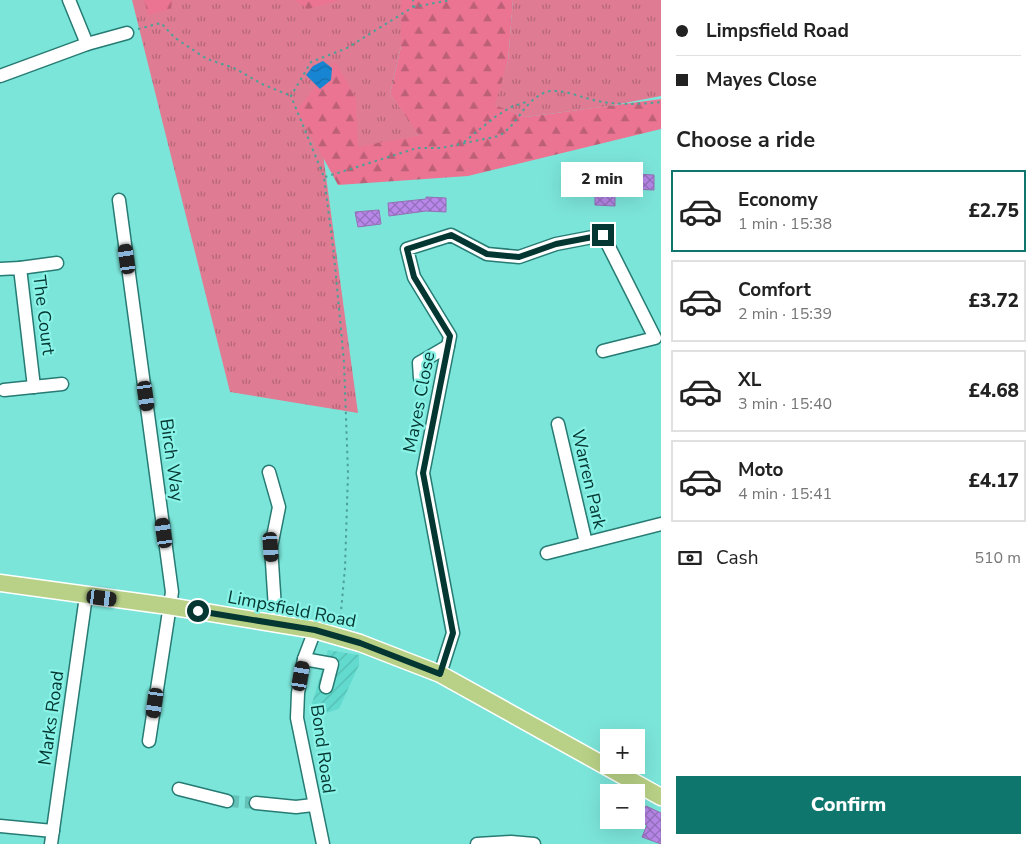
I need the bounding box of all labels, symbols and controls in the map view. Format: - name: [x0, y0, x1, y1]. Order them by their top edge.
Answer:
- text: Limpsfield Road: [706, 18, 849, 44]
- text: Mayes Close: [706, 67, 817, 93]
- text: Choose a ride: [676, 125, 815, 155]
- callout: 2 min: [562, 162, 644, 198]
- text: 2 min: [581, 168, 623, 190]
- text: Economy: [738, 187, 818, 213]
- icon: car: [678, 189, 723, 234]
- text: £2.75: [968, 198, 1019, 224]
- text: 1 min · 15:38: [738, 213, 832, 235]
- route end: [592, 224, 614, 246]
- car: [117, 243, 136, 275]
- street label: The Court: [27, 274, 61, 357]
- text: Comfort: [738, 277, 811, 303]
- icon: car: [678, 279, 723, 324]
- text: £3.72: [968, 288, 1019, 314]
- text: 2 min · 15:39: [738, 303, 832, 325]
- street label: Mayes Close: [397, 349, 441, 455]
- text: XL: [738, 367, 761, 393]
- icon: car: [678, 369, 723, 414]
- text: £4.68: [968, 378, 1019, 404]
- car: [136, 380, 155, 412]
- text: 3 min · 15:40: [738, 393, 832, 415]
- street label: Birch Way: [154, 417, 190, 504]
- street label: Warren Park: [566, 427, 612, 532]
- text: Moto: [738, 457, 784, 483]
- icon: car: [678, 459, 723, 504]
- text: £4.17: [968, 468, 1019, 494]
- text: 4 min · 15:41: [738, 483, 832, 505]
- car: [154, 517, 173, 549]
- car: [262, 532, 279, 562]
- icon: cash: [676, 544, 704, 572]
- text: Cash: [716, 545, 758, 571]
- text: 510 m: [974, 547, 1021, 569]
- street label: Limpsfield Road: [226, 585, 358, 633]
- car: [86, 589, 117, 607]
- route start: [187, 600, 209, 622]
- car: [291, 660, 310, 692]
- street label: Marks Road: [32, 669, 70, 767]
- car: [145, 687, 164, 719]
- street label: Bond Road: [305, 703, 341, 795]
- map controls: [600, 729, 645, 829]
- button: +: [600, 729, 645, 774]
- button: Confirm: [676, 776, 1021, 834]
- button: −: [600, 784, 645, 829]

